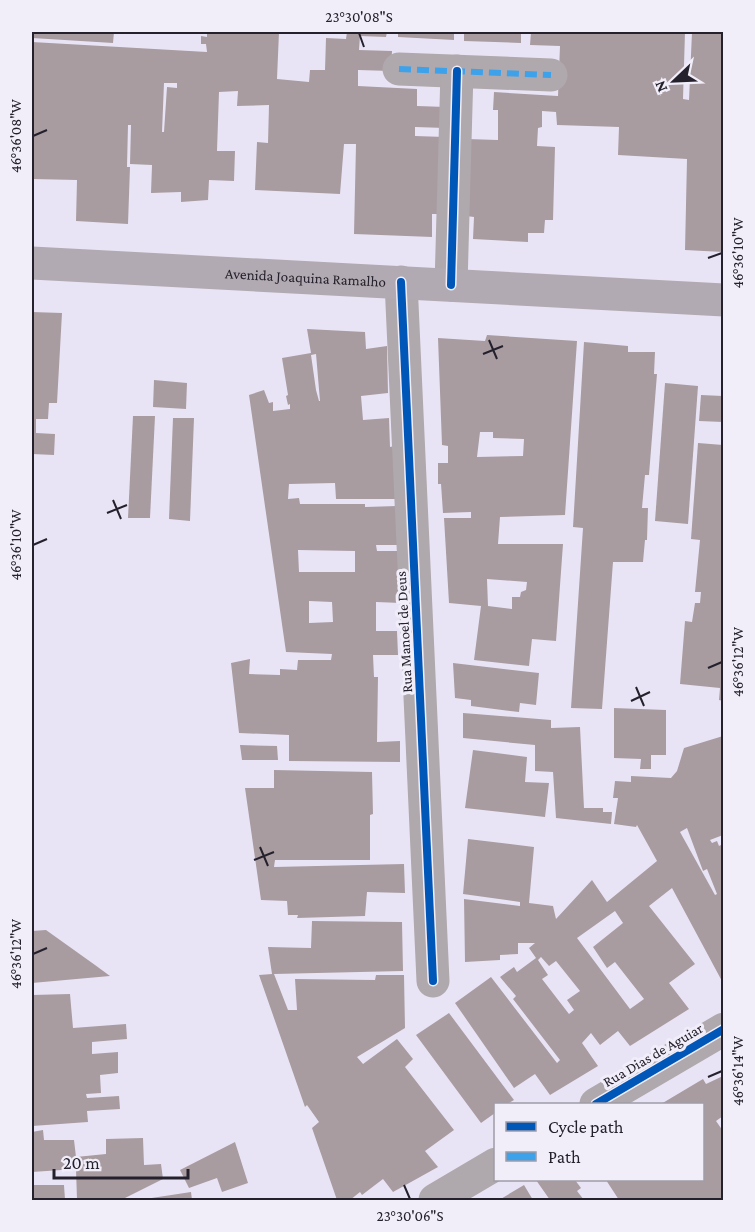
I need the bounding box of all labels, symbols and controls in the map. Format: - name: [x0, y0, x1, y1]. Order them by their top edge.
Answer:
- text: 23°30'08"S: [325, 9, 393, 25]
- north arrow: [644, 51, 704, 111]
- text: N: [651, 78, 671, 95]
- text: 46°36'08"W: [8, 99, 24, 173]
- text: 46°36'10"W: [730, 217, 746, 289]
- street label: Avenida Joaquina Ramalho: [225, 265, 387, 290]
- text: 46°36'10"W: [8, 509, 24, 581]
- street label: Rua Manoel de Deus: [393, 571, 415, 693]
- text: 46°36'12"W: [730, 627, 746, 697]
- text: 46°36'12"W: [8, 919, 24, 989]
- street label: Rua Dias de Aguiar: [600, 1020, 707, 1091]
- text: 46°36'14"W: [730, 1036, 746, 1106]
- legend: [494, 1103, 704, 1181]
- text: Cycle path: [548, 1117, 624, 1137]
- scale bar: [54, 1142, 188, 1180]
- text: Path: [548, 1147, 581, 1167]
- text: 20 m: [63, 1153, 100, 1173]
- text: 23°30'06"S: [376, 1208, 444, 1224]

